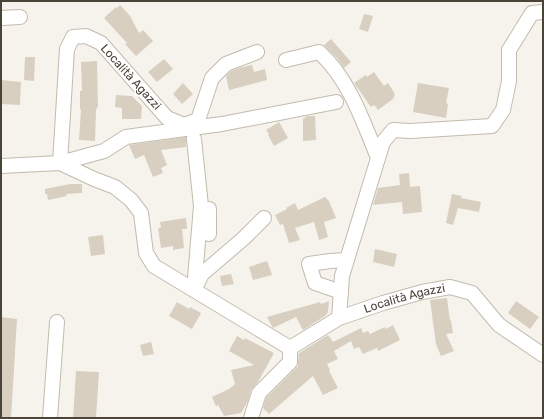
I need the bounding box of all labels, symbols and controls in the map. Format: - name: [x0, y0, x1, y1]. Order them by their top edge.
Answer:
- street label: Località Agazzi: [98, 41, 164, 113]
- street label: Località Agazzi: [362, 281, 446, 316]

